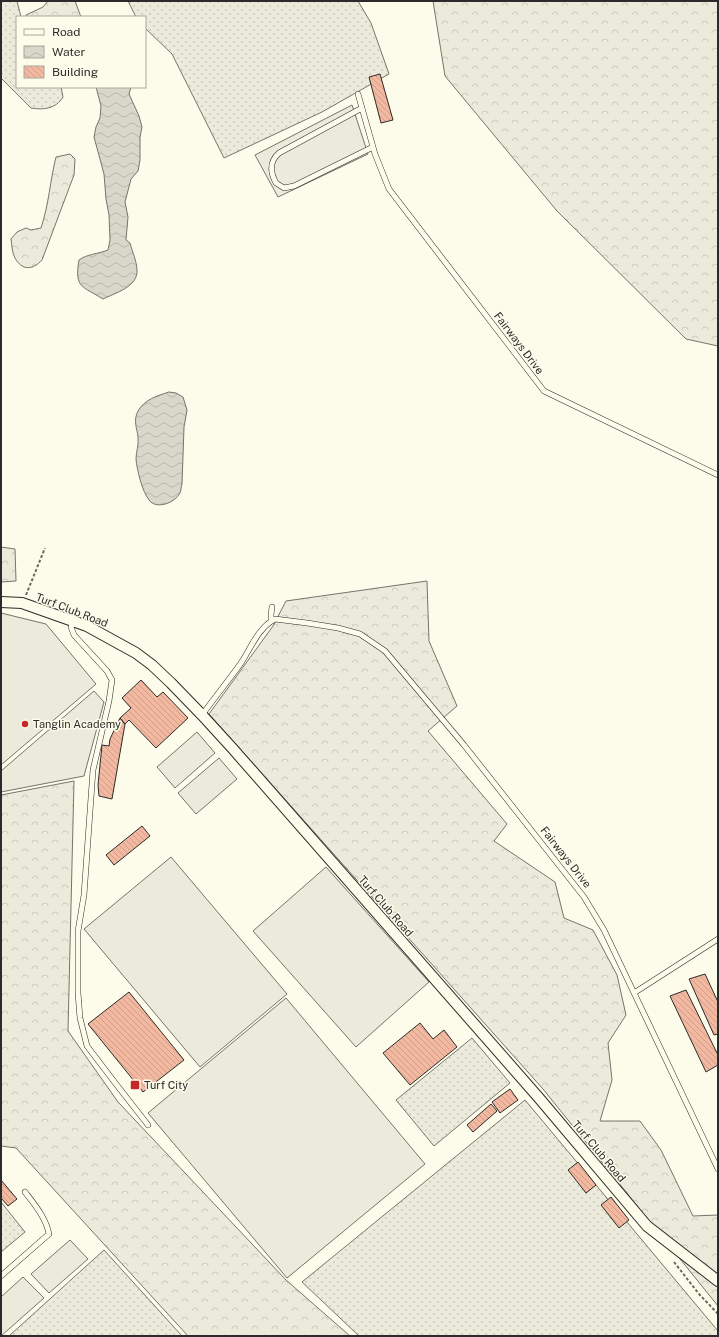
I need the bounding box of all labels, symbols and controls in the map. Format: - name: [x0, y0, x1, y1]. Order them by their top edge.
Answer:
- legend: [16, 16, 146, 88]
- text: Road: [52, 25, 80, 39]
- text: Water: [52, 45, 86, 59]
- text: Building: [52, 65, 98, 79]
- street label: Fairways Drive: [492, 310, 546, 376]
- street label: Turf Club Road: [34, 591, 110, 629]
- place label: Tanglin Academy: [33, 718, 121, 730]
- marker: Tanglin Academy: [20, 719, 30, 729]
- street label: Fairways Drive: [538, 824, 594, 890]
- street label: Turf Club Road: [356, 873, 416, 939]
- marker: Turf City: [129, 1079, 141, 1091]
- place label: Turf City: [144, 1079, 188, 1091]
- street label: Turf Club Road: [570, 1118, 628, 1184]

